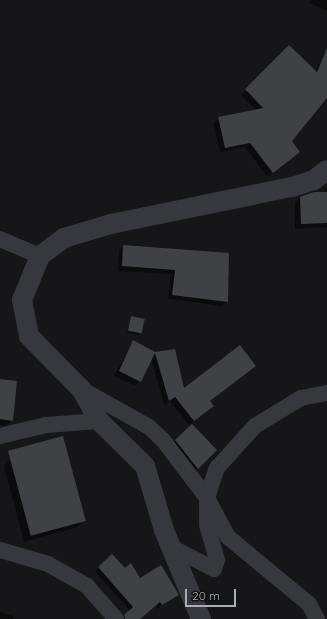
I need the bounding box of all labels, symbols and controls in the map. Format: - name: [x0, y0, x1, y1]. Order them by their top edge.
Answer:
- scale bar: [187, 581, 238, 607]
- text: 20 m: [192, 588, 220, 603]

